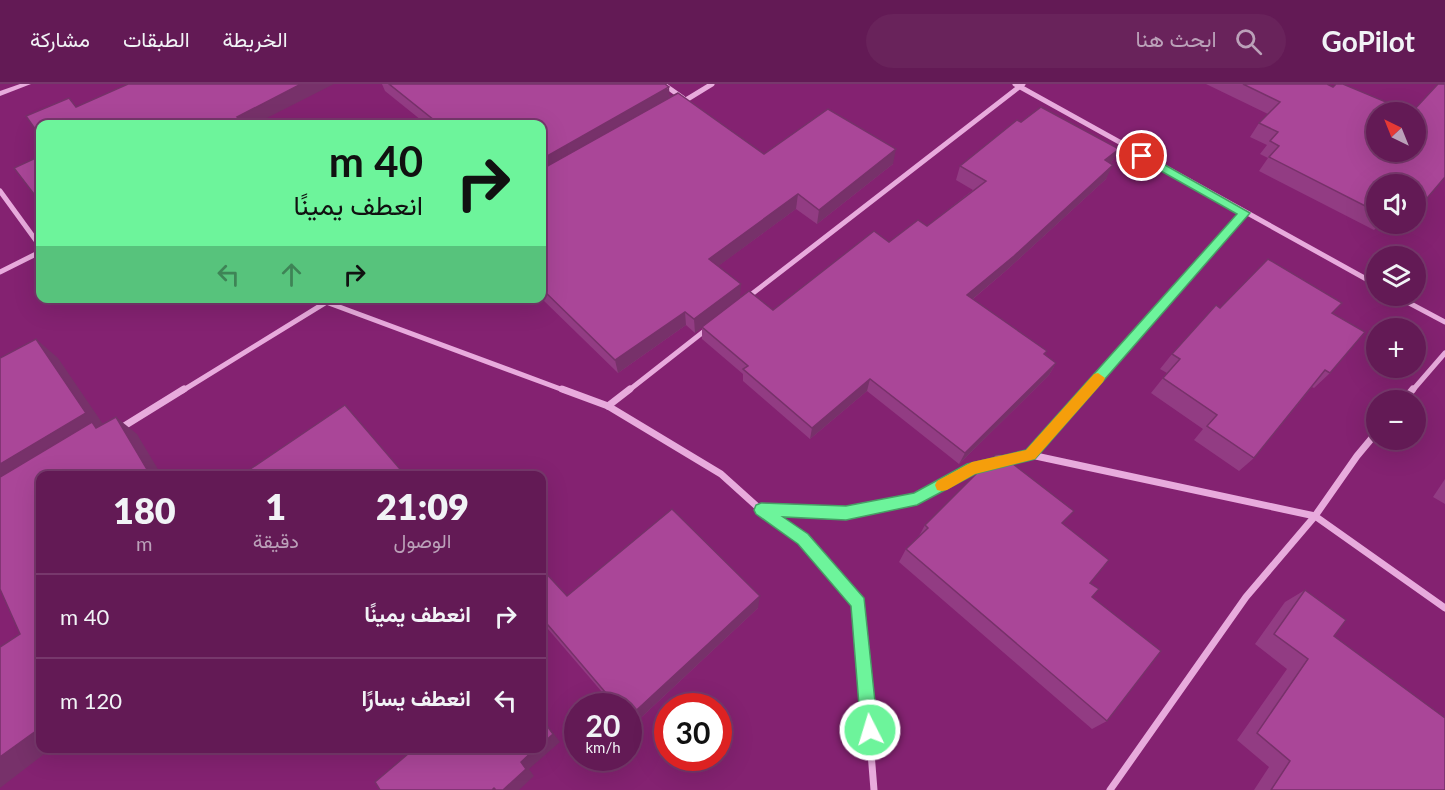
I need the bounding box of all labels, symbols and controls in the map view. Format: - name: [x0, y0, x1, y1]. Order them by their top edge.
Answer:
- search box: [866, 14, 1286, 68]
- text: GoPilot: [1322, 24, 1415, 58]
- text: ابحث هنا: [1135, 25, 1217, 52]
- icon: search: [1232, 25, 1265, 58]
- text: مشاركة: [30, 26, 90, 51]
- text: الطبقات: [123, 26, 190, 51]
- text: الخريطة: [223, 26, 288, 51]
- north arrow: [1366, 102, 1426, 162]
- map controls: [1366, 102, 1426, 450]
- pin: [1116, 130, 1167, 181]
- text: 40 m: [329, 136, 423, 186]
- icon: arrive: [1125, 139, 1158, 172]
- icon: right: [444, 144, 522, 222]
- button: sound: [1366, 174, 1426, 234]
- text: انعطف يمينًا: [294, 188, 423, 221]
- button: layers: [1366, 246, 1426, 306]
- icon: left: [212, 258, 245, 291]
- icon: ahead: [275, 258, 308, 291]
- icon: right: [338, 258, 371, 291]
- button: +: [1366, 318, 1426, 378]
- button: −: [1366, 390, 1426, 450]
- text: 1: [265, 484, 286, 528]
- text: 21:09: [376, 484, 469, 528]
- text: 180: [113, 488, 176, 532]
- text: دقيقة: [253, 528, 299, 552]
- text: الوصول: [394, 528, 451, 552]
- text: m: [136, 531, 153, 555]
- text: انعطف يمينًا: [364, 600, 471, 627]
- icon: right: [489, 600, 522, 633]
- text: 40 m: [60, 603, 109, 630]
- text: انعطف يسارًا: [362, 684, 471, 711]
- icon: left: [489, 684, 522, 717]
- text: 120 m: [60, 687, 122, 714]
- speed limit sign: 30: [654, 693, 732, 771]
- position arrow: [838, 698, 902, 762]
- text: 20: [586, 707, 620, 743]
- text: km/h: [585, 738, 621, 756]

